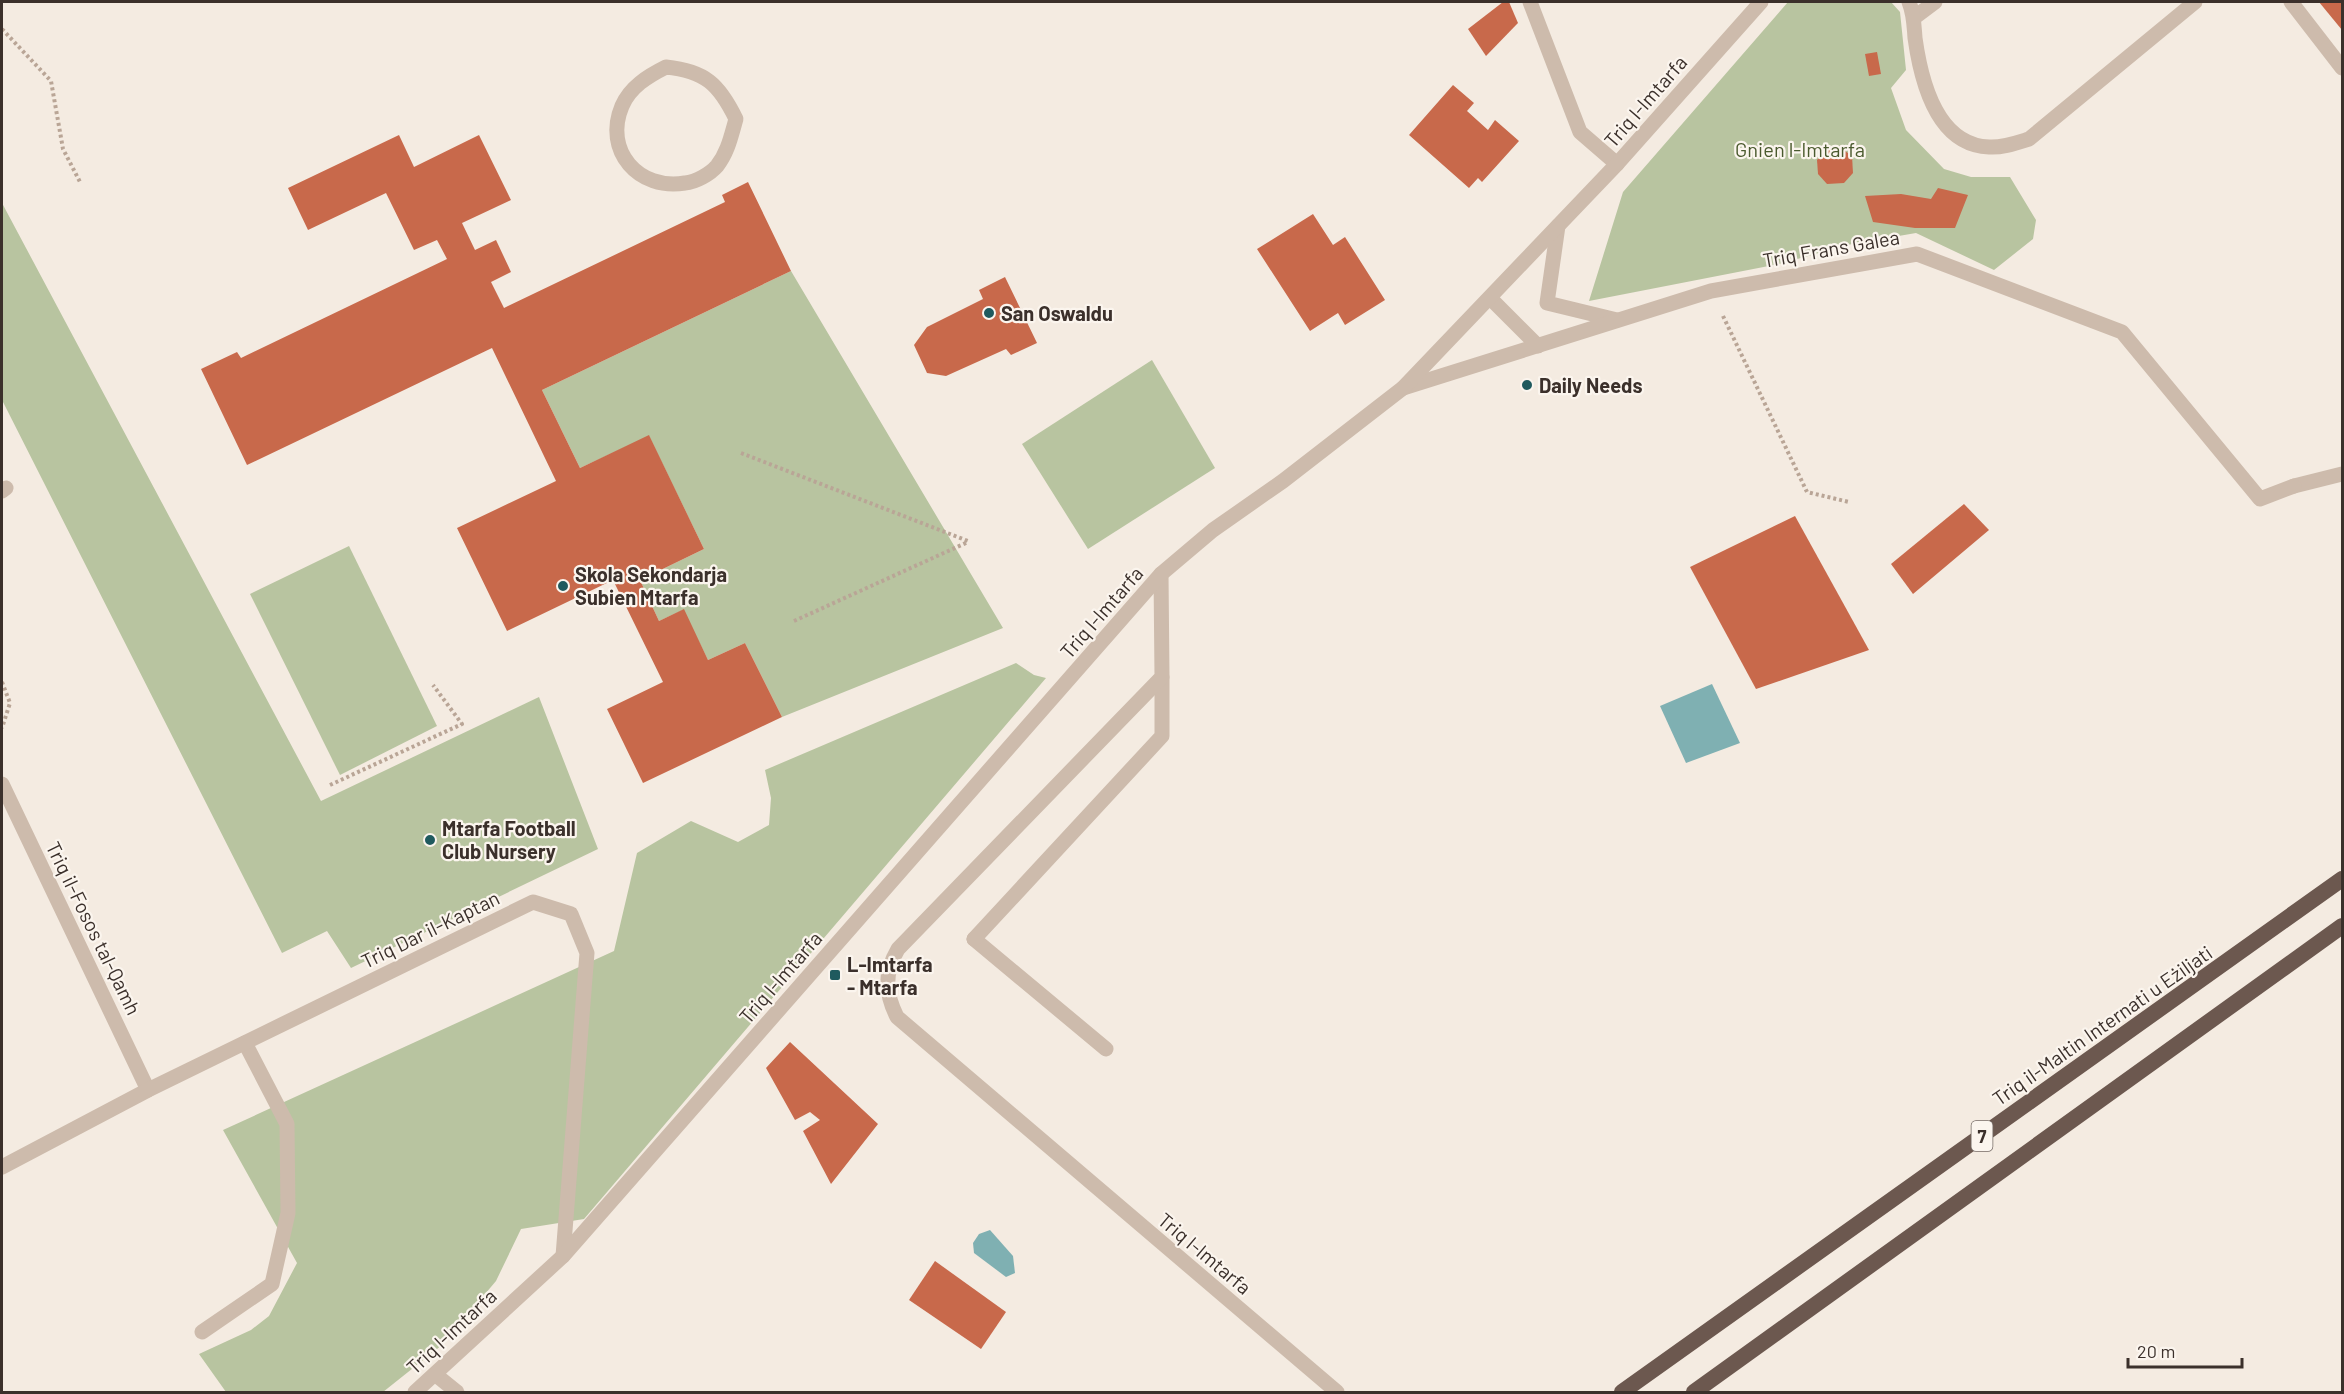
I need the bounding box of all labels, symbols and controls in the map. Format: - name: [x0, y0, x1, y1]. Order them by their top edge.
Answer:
- street label: Triq l-Imtarfa: [1599, 50, 1691, 152]
- park label: Gnien l-Imtarfa: [1735, 137, 1865, 161]
- street label: Triq Frans Galea: [1761, 224, 1901, 272]
- place label: San Oswaldu: [1001, 301, 1113, 325]
- marker: San Oswaldu: [982, 306, 996, 320]
- place label: Daily Needs: [1539, 373, 1642, 397]
- marker: Daily Needs: [1520, 378, 1534, 392]
- street label: Triq l-Imtarfa: [1055, 561, 1147, 663]
- place label: Skola Sekondarja Subien Mtarfa: [575, 562, 727, 609]
- marker: Skola Sekondarja Subien Mtarfa: [556, 579, 570, 593]
- place label: Mtarfa Football Club Nursery: [442, 816, 576, 863]
- marker: Mtarfa Football Club Nursery: [423, 833, 437, 847]
- street label: Triq il-Fosos tal-Qamh: [42, 837, 146, 1019]
- street label: Triq Dar il-Kaptan: [357, 885, 503, 973]
- street label: Triq l-Imtarfa: [734, 926, 826, 1028]
- street label: Triq il-Maltin Internati u Eżiljati: [1988, 940, 2216, 1110]
- place label: L-Imtarfa - Mtarfa: [847, 952, 933, 999]
- marker: L-Imtarfa - Mtarfa: [828, 968, 842, 982]
- road number: 7: [1972, 1121, 1992, 1151]
- street label: Triq l-Imtarfa: [1154, 1207, 1256, 1299]
- street label: Triq l-Imtarfa: [401, 1283, 501, 1379]
- scale bar: [2128, 1331, 2242, 1369]
- text: 20 m: [2137, 1340, 2175, 1362]

